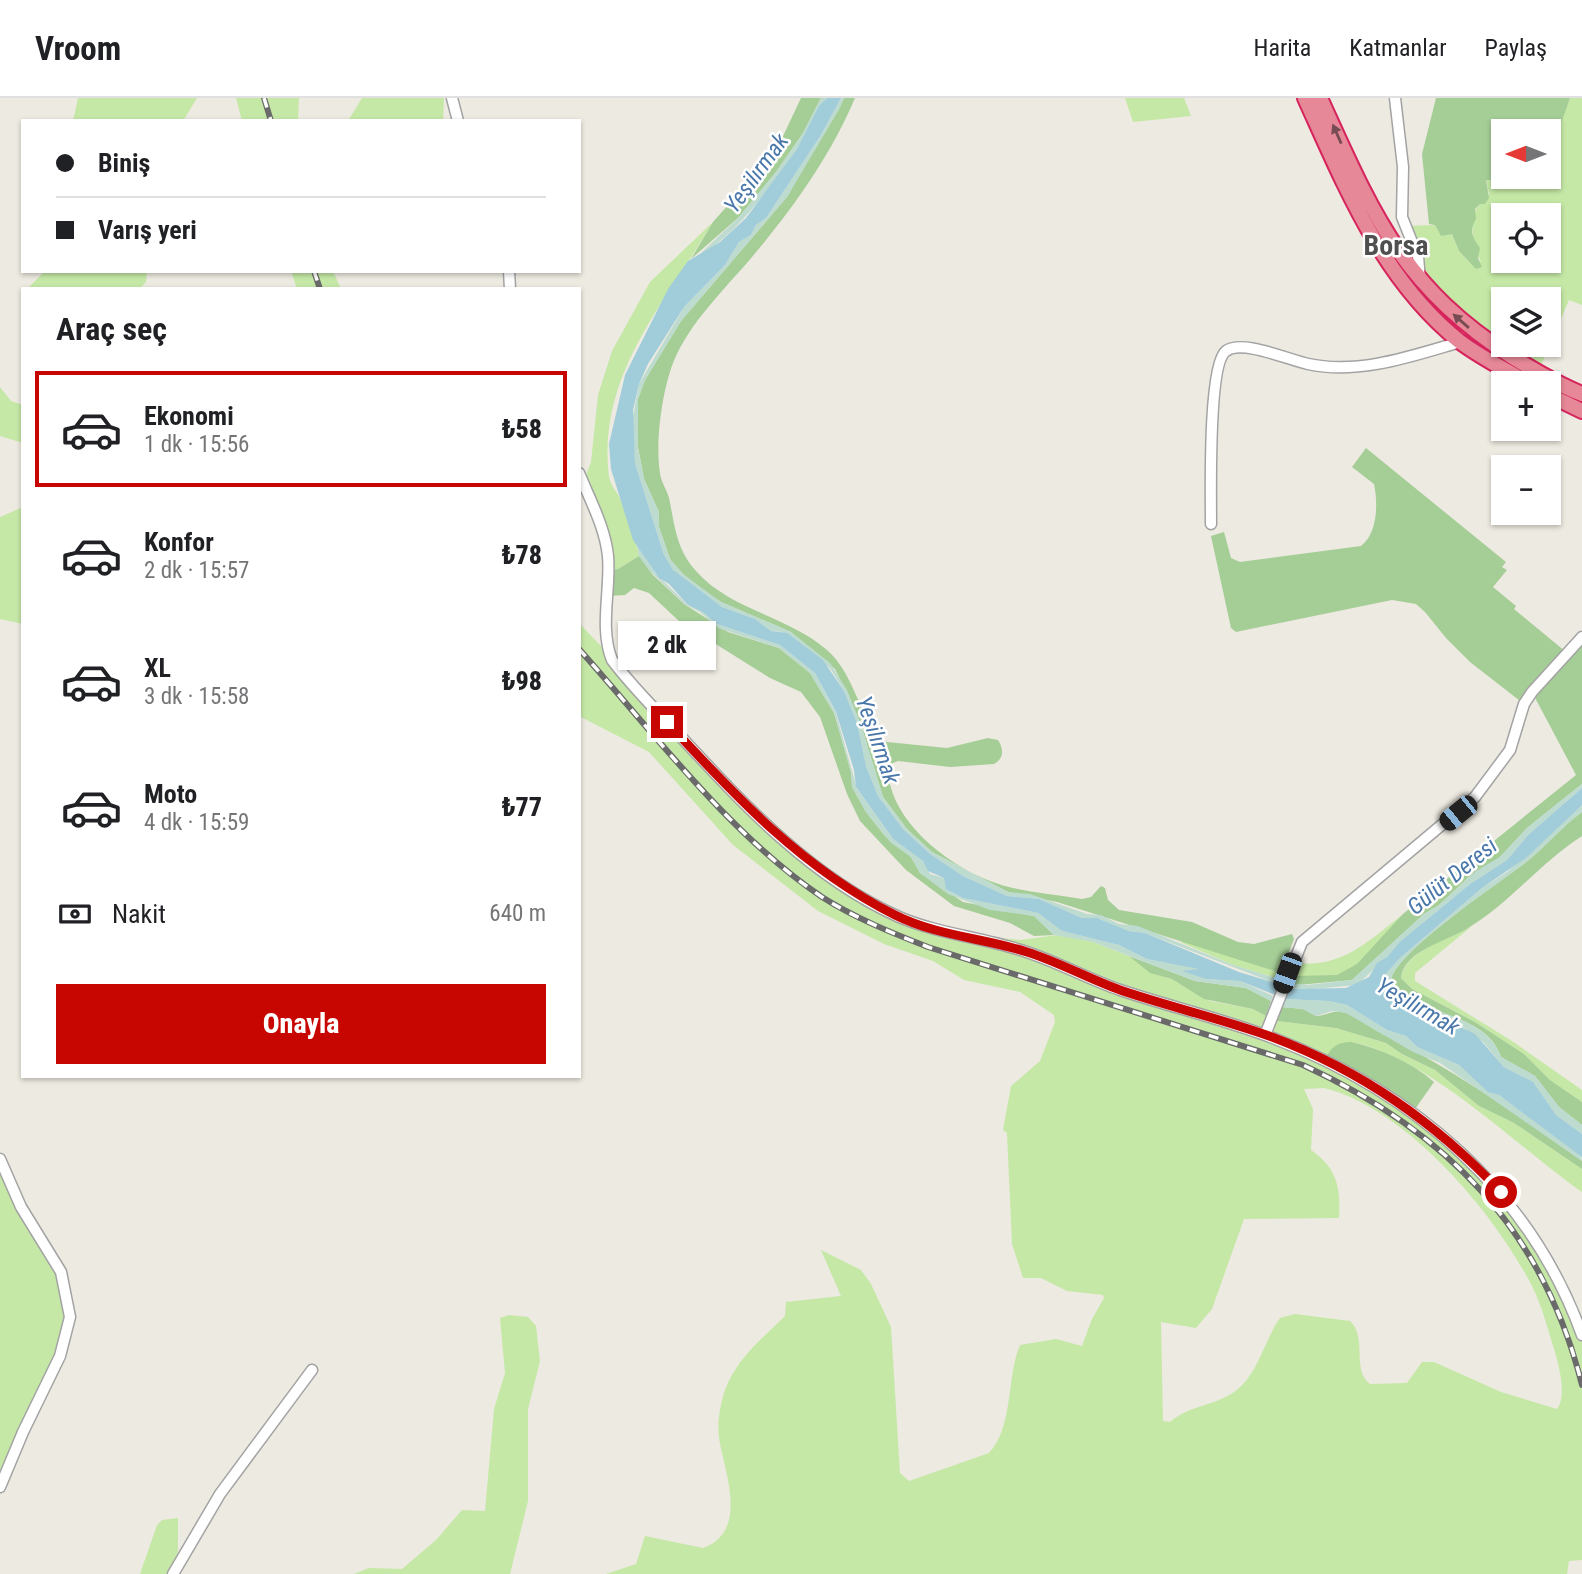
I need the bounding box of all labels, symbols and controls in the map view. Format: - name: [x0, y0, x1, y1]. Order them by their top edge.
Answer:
- text: Vroom: [35, 29, 121, 68]
- text: Harita: [1254, 34, 1311, 62]
- text: Katmanlar: [1349, 34, 1447, 62]
- text: Paylaş: [1485, 34, 1547, 62]
- north arrow: [1491, 119, 1561, 189]
- map controls: [1491, 119, 1561, 525]
- one-way arrow: [1331, 124, 1342, 144]
- water label: Yeşilırmak: [719, 128, 795, 218]
- text: Biniş: [98, 148, 150, 178]
- button: locate: [1491, 203, 1561, 273]
- text: Varış yeri: [98, 215, 197, 245]
- district label: Borsa: [1364, 229, 1428, 262]
- button: layers: [1491, 287, 1561, 357]
- text: Araç seç: [56, 310, 167, 348]
- one-way arrow: [1453, 314, 1470, 329]
- button: +: [1491, 371, 1561, 441]
- icon: car: [60, 398, 123, 461]
- text: Ekonomi: [144, 401, 234, 431]
- text: ₺58: [501, 414, 542, 444]
- text: 1 dk · 15:56: [144, 431, 249, 458]
- button: −: [1491, 455, 1561, 525]
- icon: car: [60, 524, 123, 587]
- text: Konfor: [144, 527, 214, 557]
- text: ₺78: [501, 540, 542, 570]
- text: 2 dk · 15:57: [144, 557, 249, 584]
- callout: 2 dk: [618, 620, 716, 670]
- text: 2 dk: [647, 632, 687, 659]
- icon: car: [60, 650, 123, 713]
- text: XL: [144, 653, 171, 683]
- text: ₺98: [501, 666, 542, 696]
- text: 3 dk · 15:58: [144, 683, 249, 710]
- water label: Yeşilırmak: [850, 693, 905, 789]
- route end: [651, 706, 683, 738]
- icon: car: [60, 776, 123, 839]
- text: Moto: [144, 779, 197, 809]
- text: ₺77: [501, 792, 542, 822]
- car: [1436, 792, 1481, 834]
- text: 4 dk · 15:59: [144, 809, 249, 836]
- water label: Gülüt Deresi: [1402, 832, 1503, 921]
- icon: cash: [56, 895, 94, 933]
- text: Nakit: [112, 899, 166, 929]
- text: 640 m: [489, 900, 546, 927]
- car: [1270, 950, 1305, 996]
- water label: Yeşilırmak: [1371, 972, 1465, 1041]
- button: Onayla: [56, 984, 546, 1064]
- route start: [1485, 1176, 1517, 1208]

